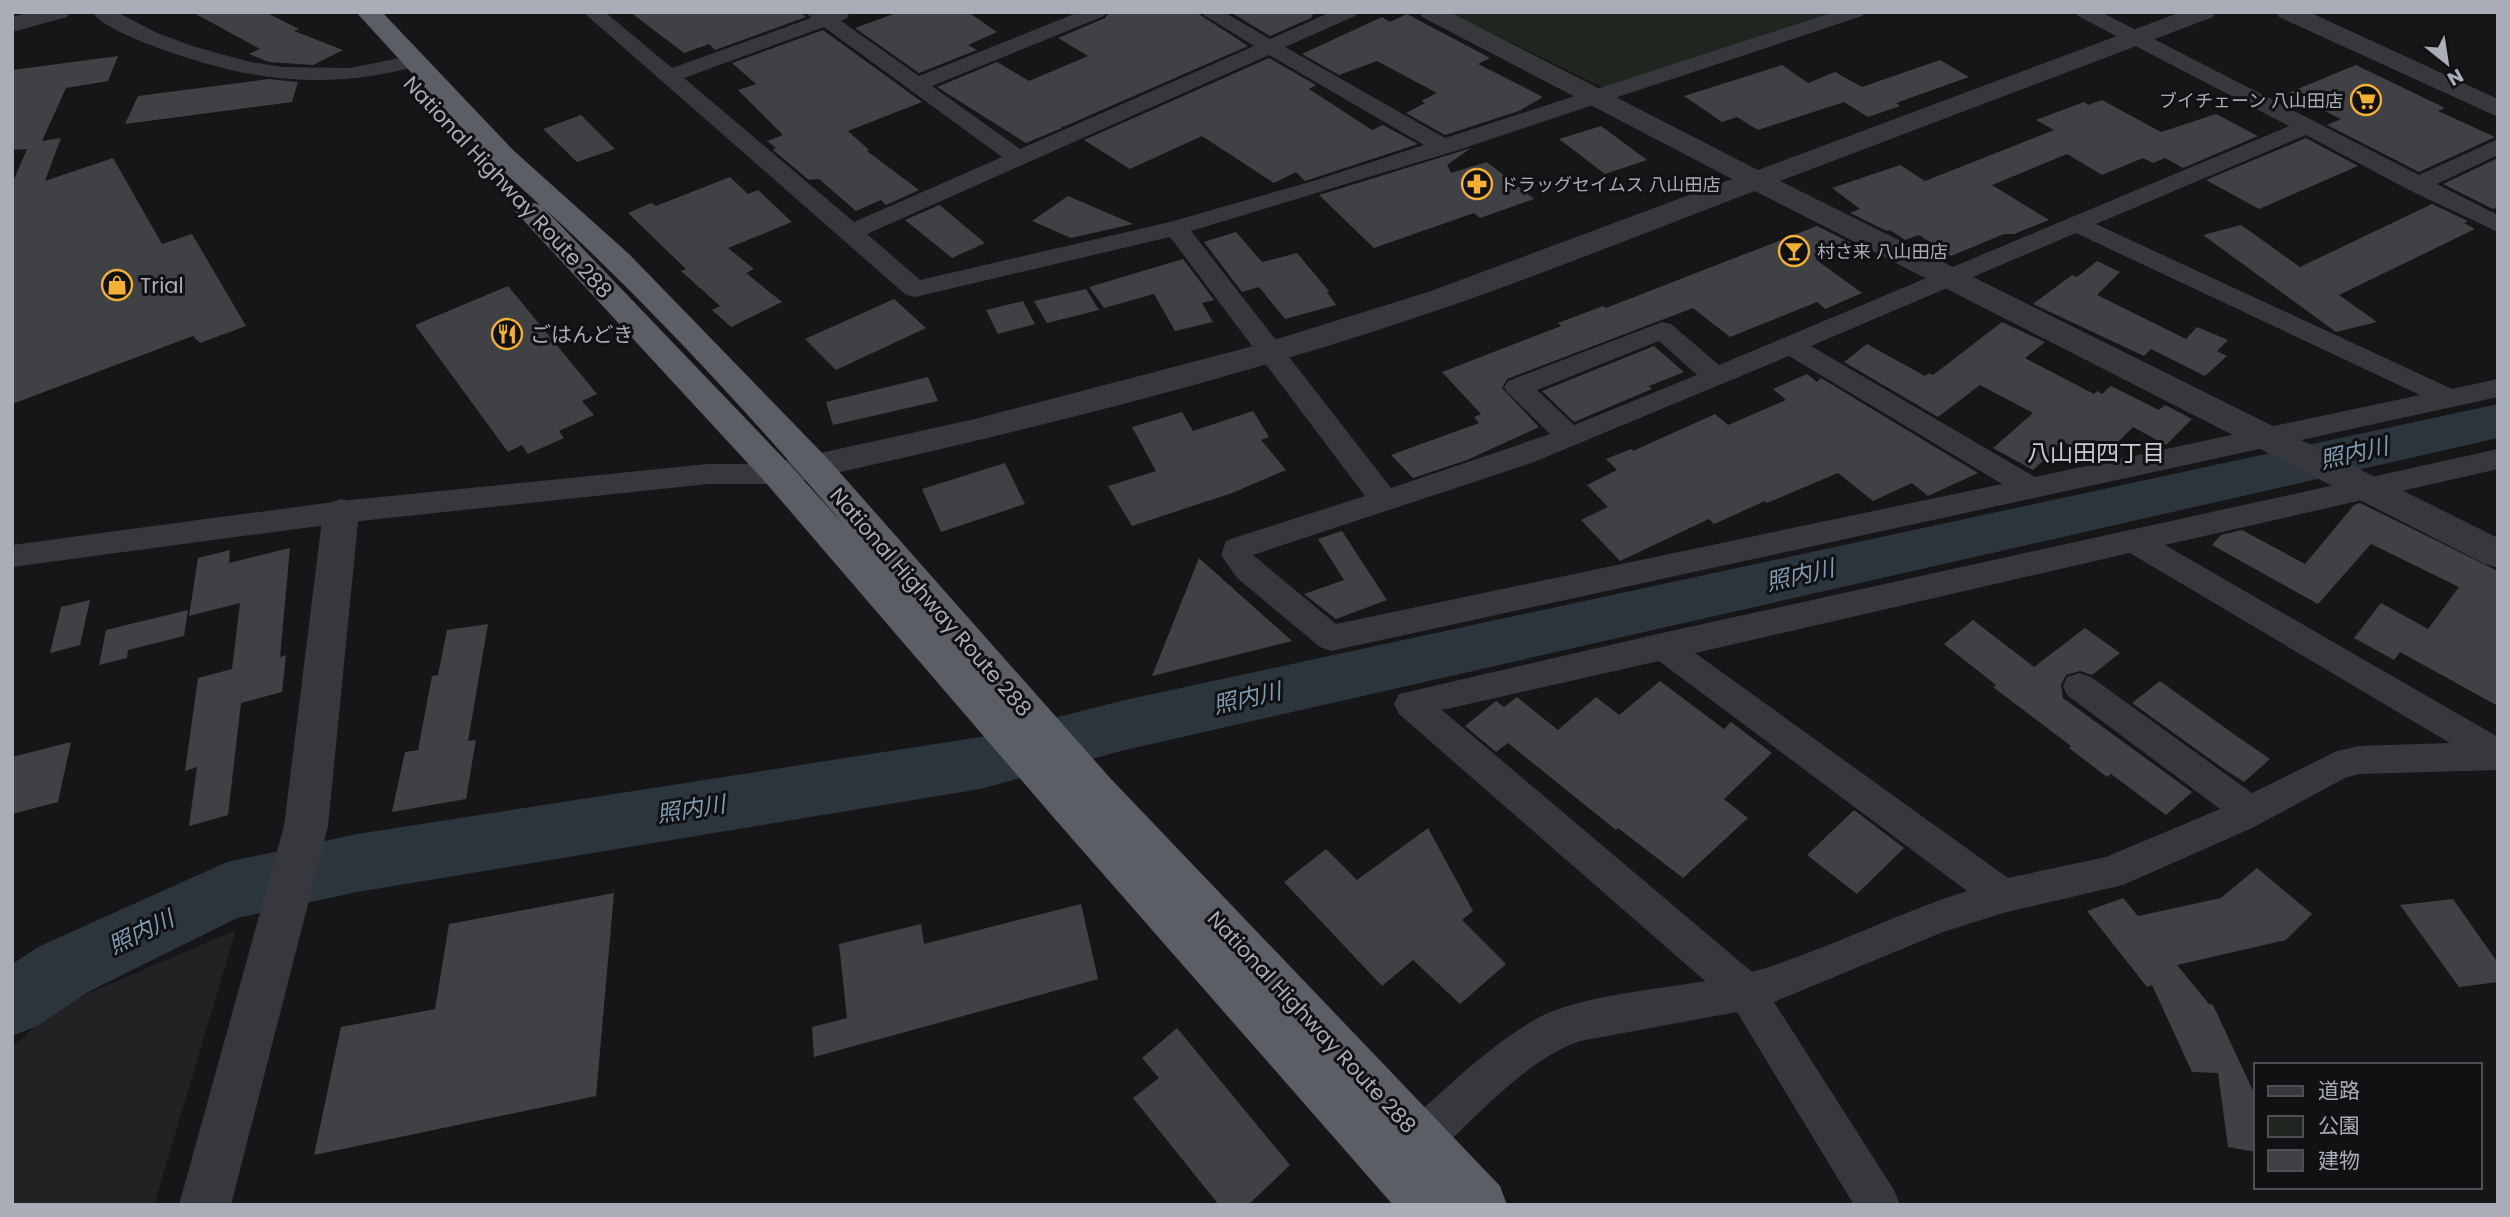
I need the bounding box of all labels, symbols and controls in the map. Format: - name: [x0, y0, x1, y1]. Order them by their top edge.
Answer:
- north arrow: [2412, 28, 2482, 98]
- text: N: [2442, 62, 2468, 93]
- street label: National Highway Route 288: [397, 69, 619, 305]
- supermarket icon: ブイチェーン 八山田店: [2349, 83, 2383, 117]
- place label: ブイチェーン 八山田店: [2159, 88, 2343, 113]
- pharmacy icon: ドラッグセイムス 八山田店: [1460, 167, 1494, 201]
- place label: ドラッグセイムス 八山田店: [1500, 172, 1720, 197]
- bar icon: 村さ来 八山田店: [1777, 234, 1811, 268]
- place label: 村さ来 八山田店: [1817, 239, 1948, 264]
- shop icon: Trial: [100, 268, 134, 302]
- place label: Trial: [140, 271, 184, 300]
- restaurant icon: ごはんどき: [490, 317, 524, 351]
- place label: ごはんどき: [530, 320, 634, 349]
- water label: 照内川: [2317, 429, 2394, 476]
- district label: 八山田四丁目: [2027, 437, 2165, 469]
- street label: National Highway Route 288: [824, 481, 1038, 723]
- water label: 照内川: [1763, 551, 1840, 598]
- water label: 照内川: [1210, 674, 1287, 721]
- water label: 照内川: [654, 787, 731, 830]
- water label: 照内川: [103, 901, 182, 962]
- street label: National Highway Route 288: [1201, 904, 1423, 1140]
- legend: [2254, 1063, 2482, 1189]
- text: 道路: [2318, 1076, 2360, 1105]
- text: 公園: [2318, 1111, 2360, 1140]
- text: 建物: [2318, 1146, 2360, 1175]

